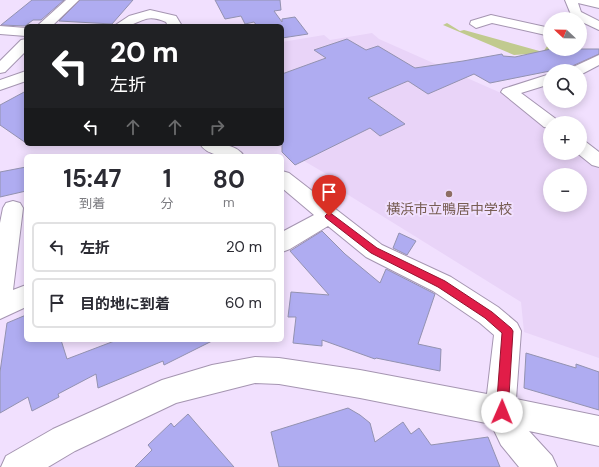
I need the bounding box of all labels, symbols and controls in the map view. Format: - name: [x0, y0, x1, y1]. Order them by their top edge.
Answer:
- north arrow: [543, 12, 587, 56]
- map controls: [543, 12, 587, 212]
- text: 20 m: [110, 34, 179, 71]
- icon: left: [44, 40, 96, 92]
- button: search: [543, 64, 587, 108]
- text: 左折: [110, 73, 146, 97]
- icon: left: [80, 116, 102, 138]
- icon: ahead: [122, 116, 144, 138]
- icon: ahead: [164, 116, 186, 138]
- icon: right: [206, 116, 228, 138]
- button: +: [543, 116, 587, 160]
- text: 15:47: [63, 163, 121, 194]
- text: 1: [163, 163, 171, 194]
- text: 80: [213, 164, 245, 195]
- button: −: [543, 168, 587, 212]
- pin: [312, 175, 346, 216]
- icon: arrive: [318, 181, 340, 203]
- marker: 横浜市立鴨居中学校: [444, 189, 454, 199]
- text: m: [223, 194, 235, 211]
- text: 到着: [79, 195, 105, 212]
- text: 分: [161, 195, 174, 212]
- place label: 横浜市立鴨居中学校: [386, 200, 512, 218]
- icon: left: [46, 236, 68, 258]
- text: 20 m: [226, 237, 262, 257]
- text: 左折: [80, 238, 110, 258]
- icon: arrive: [46, 292, 68, 314]
- text: 60 m: [225, 293, 262, 313]
- text: 目的地に到着: [80, 294, 170, 314]
- position arrow: [481, 391, 523, 433]

